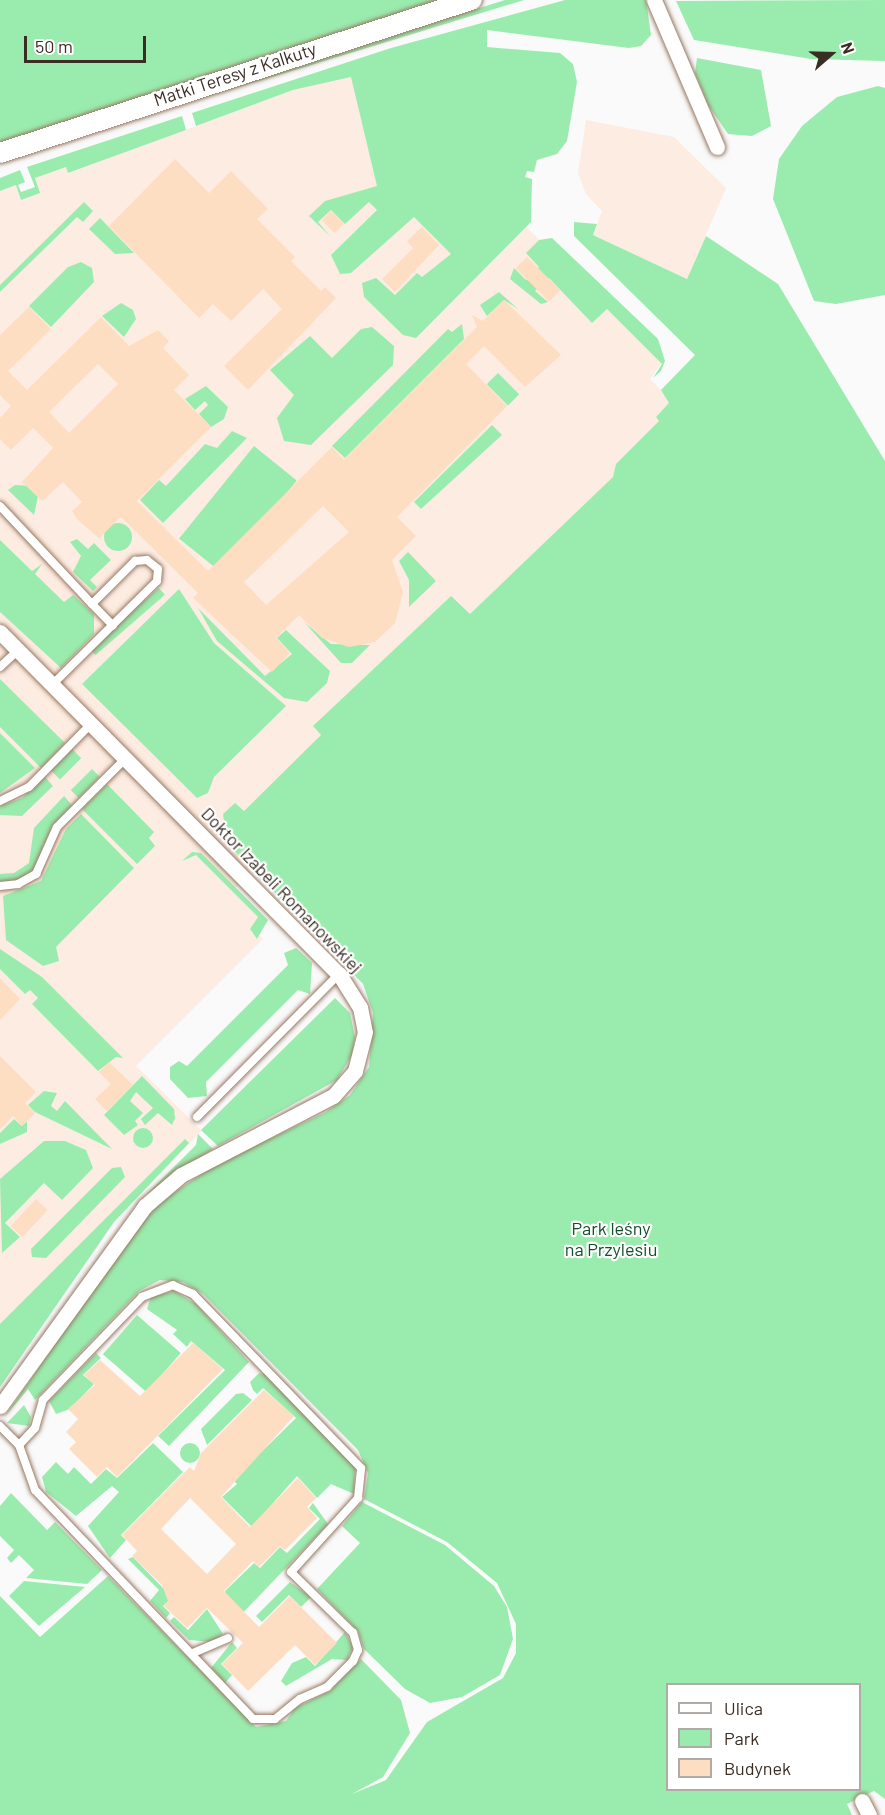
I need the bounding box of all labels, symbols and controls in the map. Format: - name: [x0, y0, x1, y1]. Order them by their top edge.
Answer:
- scale bar: [27, 24, 148, 62]
- north arrow: [801, 24, 861, 84]
- text: 50 m: [35, 35, 73, 57]
- street label: Matki Teresy z Kalkuty: [151, 38, 319, 110]
- text: N: [838, 39, 859, 56]
- street label: Doktor Izabeli Romanowskiej: [197, 803, 367, 977]
- park label: Park leśny na Przylesiu: [565, 1218, 657, 1260]
- legend: [666, 1683, 861, 1791]
- text: Ulica: [724, 1697, 763, 1719]
- text: Park: [724, 1727, 759, 1749]
- text: Budynek: [724, 1757, 791, 1779]

